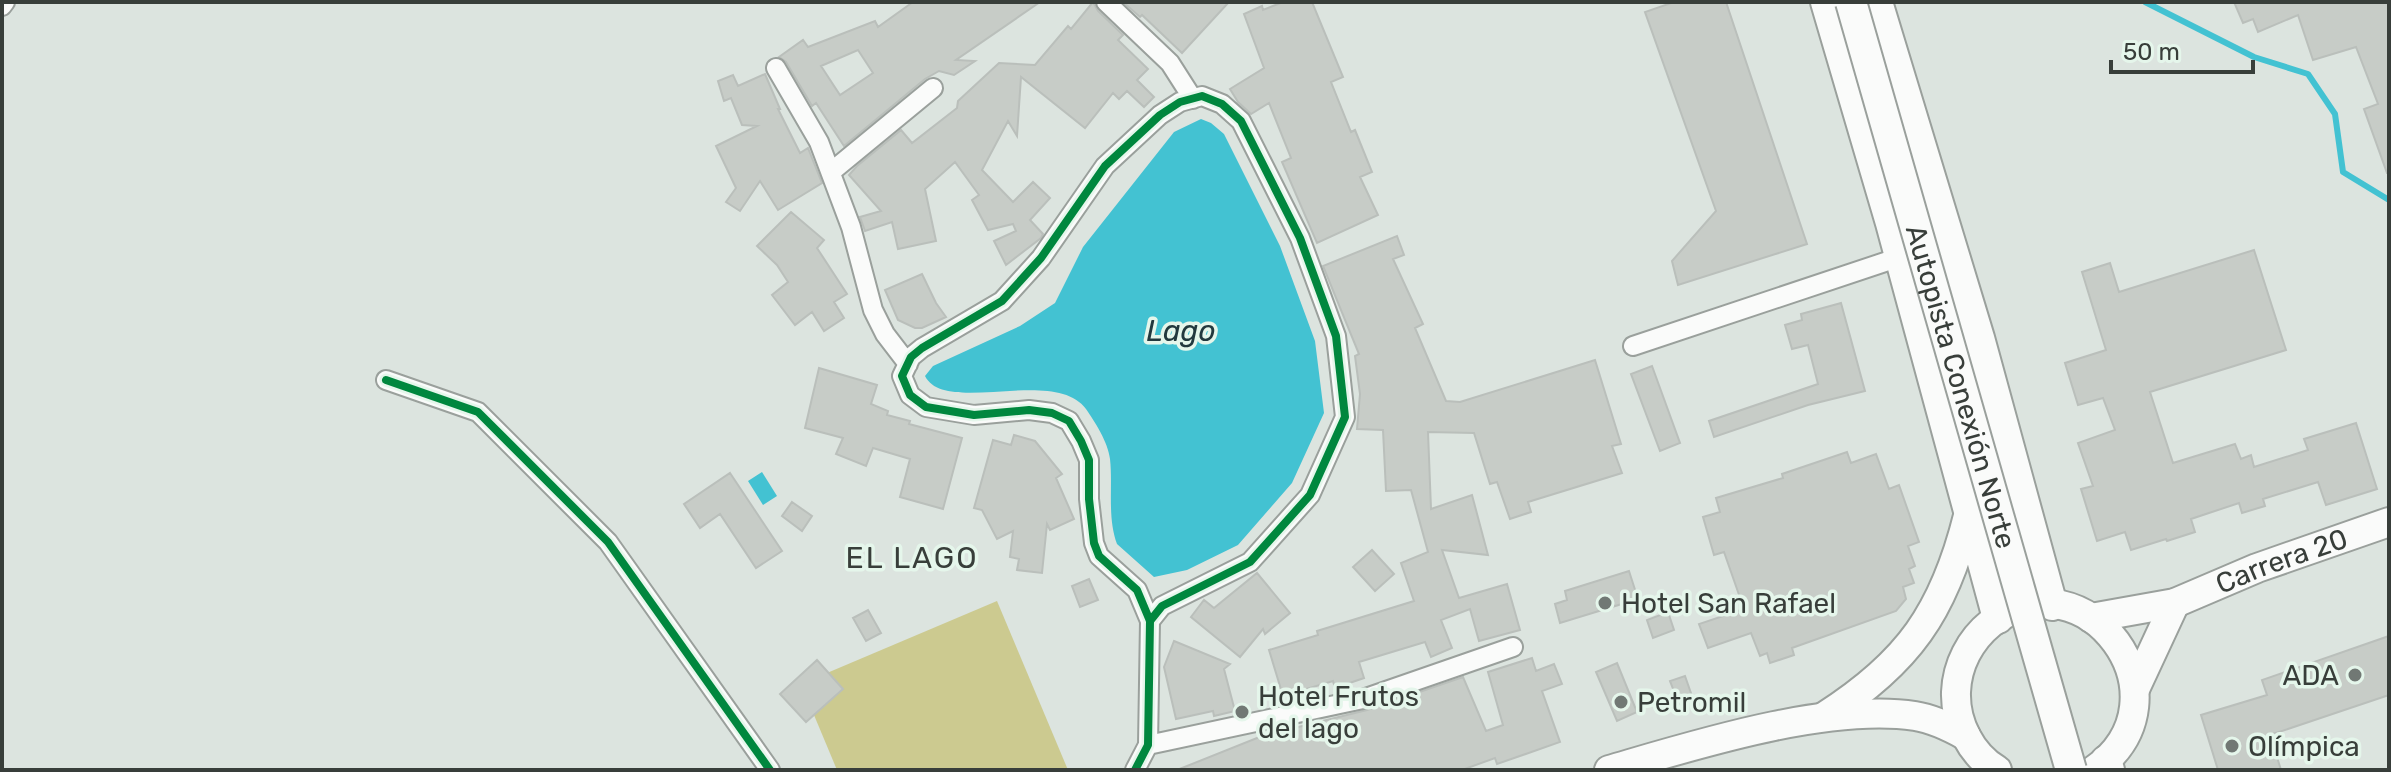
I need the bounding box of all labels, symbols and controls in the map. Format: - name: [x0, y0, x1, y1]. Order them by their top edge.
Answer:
- scale bar: [2111, 24, 2253, 74]
- text: 50 m: [2123, 38, 2180, 66]
- street label: Autopista Conexión Norte: [1899, 221, 2023, 552]
- water label: Lago: [1146, 313, 1216, 349]
- street label: Carrera 20: [2211, 521, 2352, 600]
- district label: EL LAGO: [846, 540, 979, 576]
- place label: Hotel San Rafael: [1621, 587, 1836, 620]
- marker: Hotel San Rafael: [1596, 594, 1614, 612]
- place label: ADA: [2283, 659, 2339, 692]
- marker: ADA: [2346, 666, 2364, 684]
- place label: Hotel Frutos del lago: [1258, 680, 1419, 745]
- place label: Petromil: [1637, 686, 1746, 719]
- marker: Petromil: [1612, 693, 1630, 711]
- marker: Hotel Frutos del lago: [1233, 703, 1251, 721]
- place label: Olímpica: [2248, 730, 2360, 763]
- marker: Olímpica: [2223, 737, 2241, 755]

